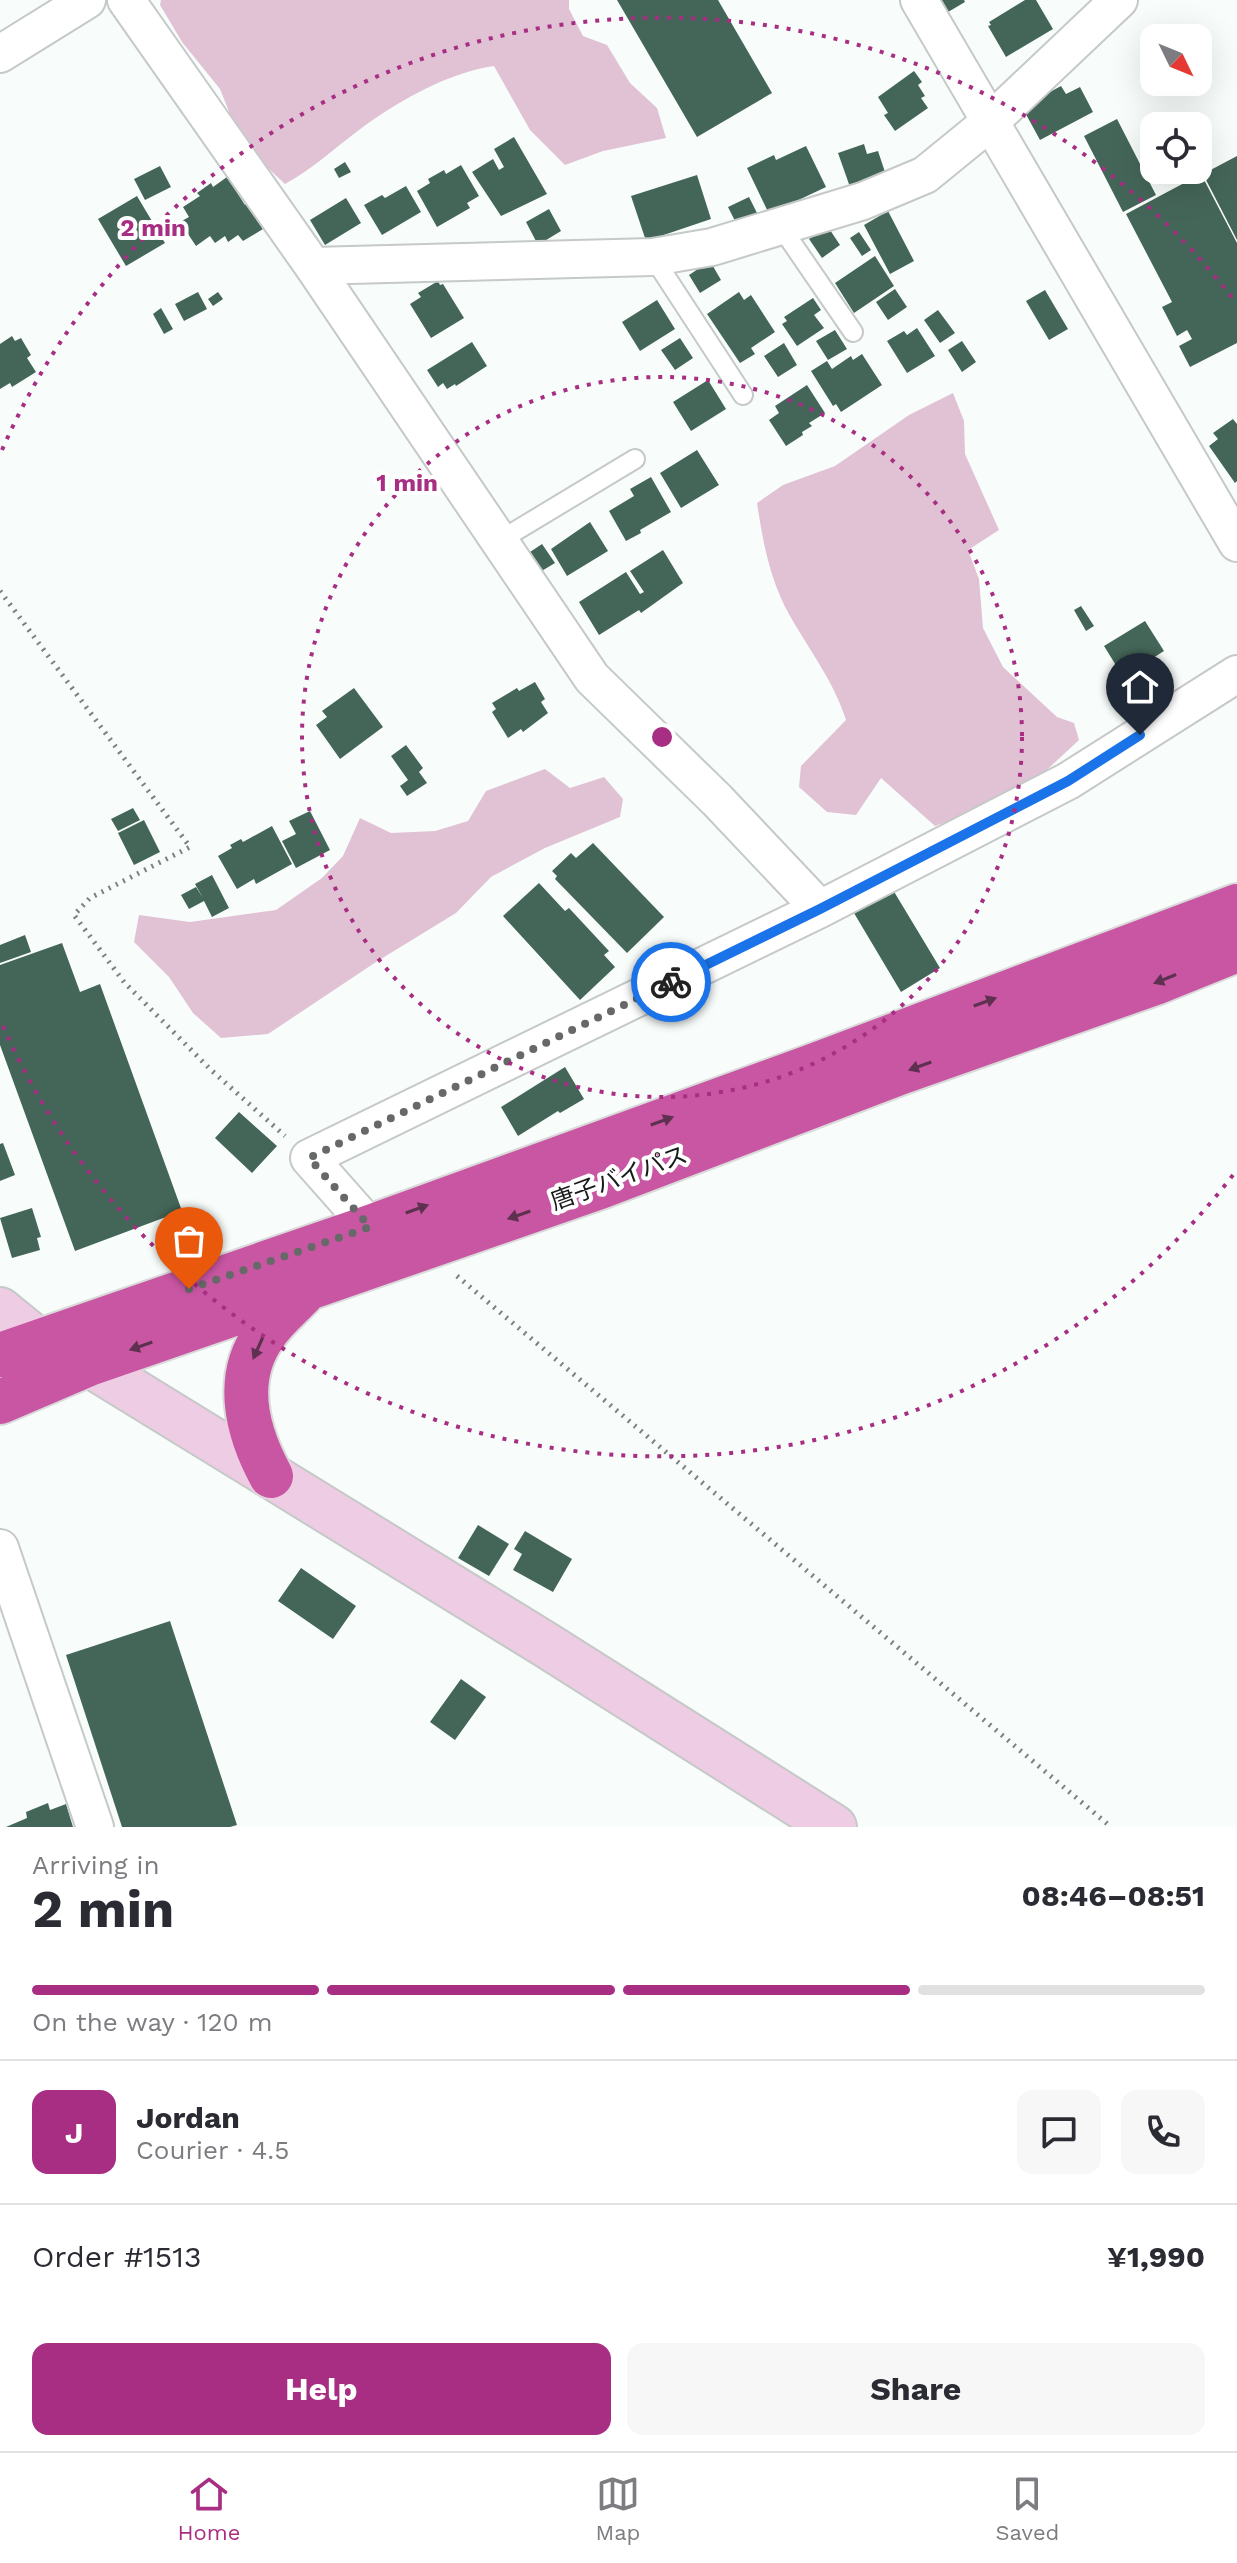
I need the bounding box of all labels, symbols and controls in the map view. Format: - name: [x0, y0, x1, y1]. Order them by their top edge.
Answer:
- north arrow: [1140, 24, 1212, 96]
- map controls: [1140, 24, 1212, 184]
- button: locate: [1140, 112, 1212, 184]
- text: 2 min: [120, 214, 186, 242]
- text: 1 min: [376, 469, 438, 497]
- pin: [1106, 653, 1174, 735]
- icon: home: [1118, 665, 1162, 709]
- centre of rings: [648, 723, 676, 751]
- courier: [631, 942, 711, 1022]
- icon: bike: [649, 960, 693, 1004]
- one-way arrow: [1153, 972, 1177, 985]
- one-way arrow: [973, 995, 997, 1008]
- one-way arrow: [908, 1060, 932, 1073]
- one-way arrow: [650, 1114, 674, 1126]
- street label: 唐子バイパス: [547, 1140, 691, 1216]
- one-way arrow: [406, 1203, 430, 1215]
- pin: [155, 1207, 223, 1289]
- one-way arrow: [506, 1209, 530, 1222]
- icon: bag: [167, 1219, 211, 1263]
- one-way arrow: [252, 1336, 265, 1359]
- one-way arrow: [128, 1340, 152, 1352]
- text: Arriving in: [32, 1850, 160, 1880]
- text: 08:46–08:51: [1022, 1878, 1205, 1913]
- text: 2 min: [32, 1879, 174, 1940]
- text: On the way · 120 m: [32, 2007, 272, 2037]
- button: chat: [1017, 2090, 1101, 2174]
- button: phone: [1121, 2090, 1205, 2174]
- text: Jordan: [136, 2100, 240, 2135]
- text: J: [65, 2115, 83, 2150]
- text: Courier · 4.5: [136, 2135, 289, 2165]
- text: Order #1513: [32, 2239, 201, 2274]
- text: ¥1,990: [1107, 2239, 1205, 2274]
- button: Help: [32, 2343, 611, 2435]
- button: Share: [627, 2343, 1205, 2435]
- tab: Home: [178, 2472, 240, 2545]
- tab: Map: [596, 2472, 640, 2545]
- tab: Saved: [996, 2472, 1059, 2545]

